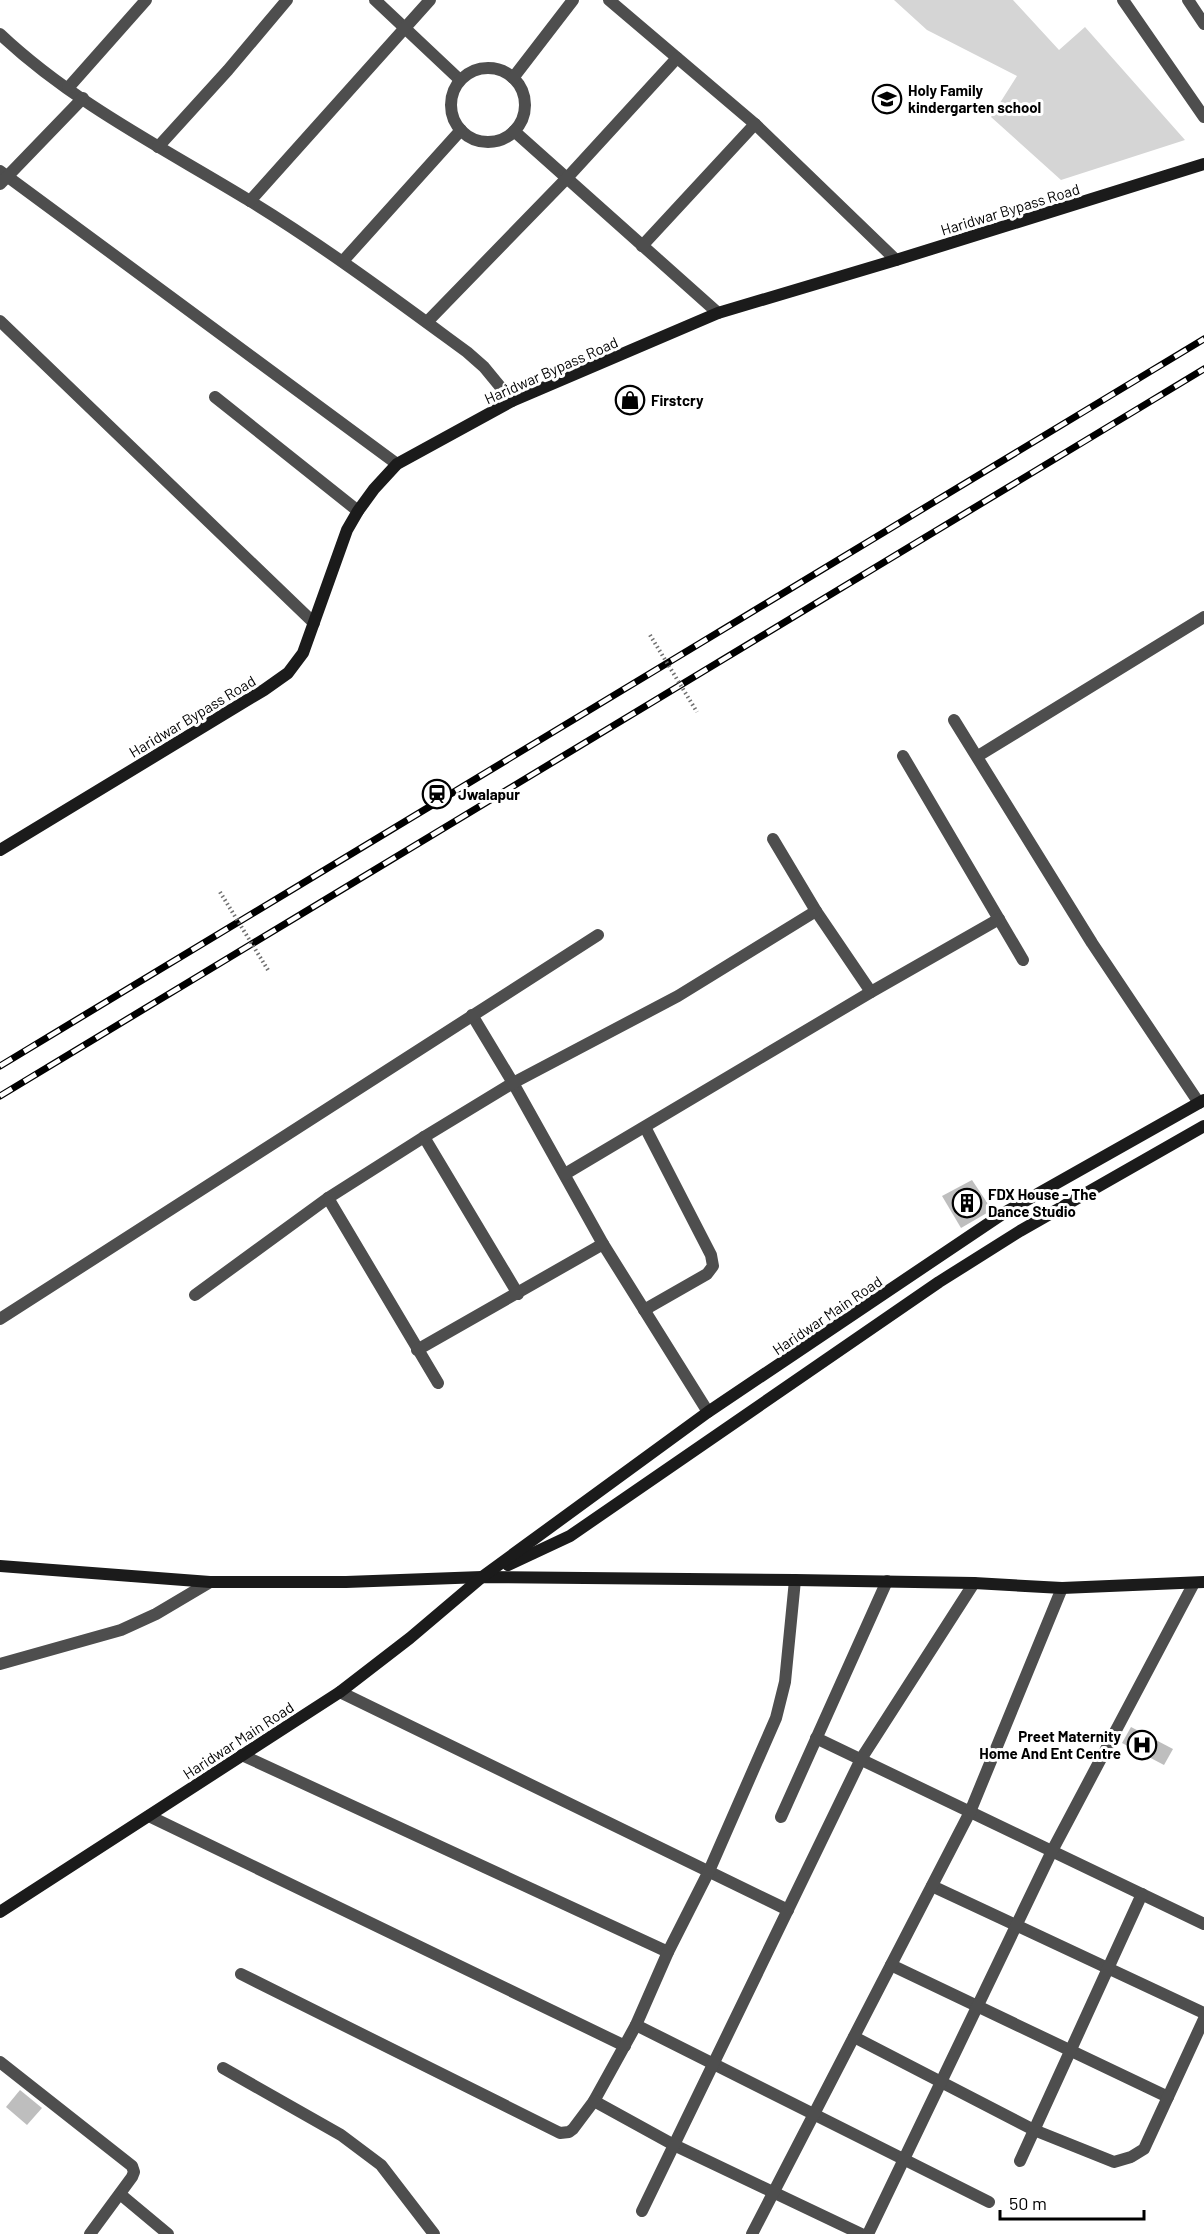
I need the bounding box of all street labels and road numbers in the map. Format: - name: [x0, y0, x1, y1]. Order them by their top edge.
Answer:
- street label: Haridwar Bypass Road: [938, 179, 1082, 239]
- street label: Haridwar Bypass Road: [481, 332, 621, 408]
- street label: Haridwar Bypass Road: [126, 671, 258, 761]
- street label: Haridwar Main Road: [769, 1272, 885, 1358]
- street label: Haridwar Main Road: [179, 1698, 297, 1782]

